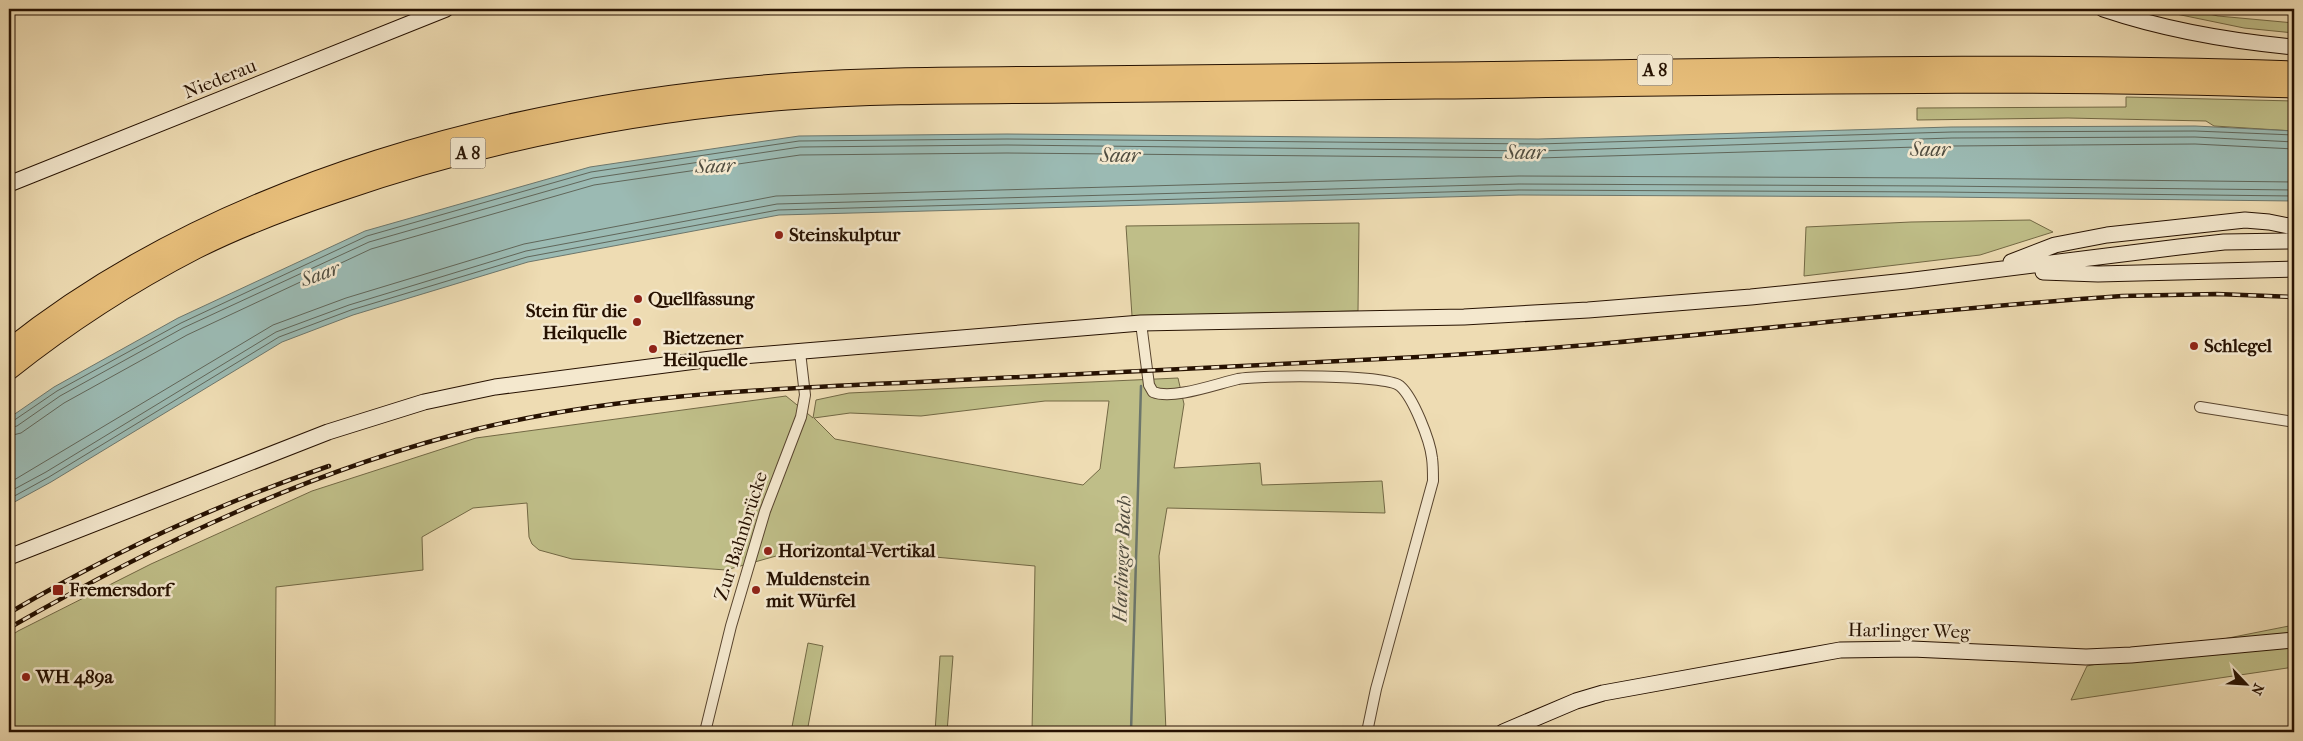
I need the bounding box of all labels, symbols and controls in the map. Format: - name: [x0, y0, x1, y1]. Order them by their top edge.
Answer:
- street label: Niederau: [180, 54, 260, 104]
- road number: A 8: [1638, 54, 1672, 86]
- road number: A 8: [450, 138, 486, 168]
- water label: Saar: [1909, 138, 1952, 161]
- water label: Saar: [1504, 141, 1547, 164]
- water label: Saar: [1099, 144, 1142, 167]
- water label: Saar: [693, 153, 738, 179]
- place label: Steinskulptur: [789, 224, 901, 246]
- marker: Steinskulptur: [773, 229, 785, 241]
- water label: Saar: [296, 256, 345, 292]
- place label: Quellfassung: [648, 288, 755, 310]
- marker: Quellfassung: [632, 293, 644, 305]
- place label: Stein für die Heilquelle: [526, 300, 628, 344]
- marker: Stein für die Heilquelle: [631, 316, 643, 328]
- place label: Bietzener Heilquelle: [663, 327, 748, 371]
- place label: Schlegel: [2204, 335, 2273, 357]
- marker: Schlegel: [2188, 340, 2200, 352]
- marker: Bietzener Heilquelle: [647, 343, 659, 355]
- street label: Zur Bahnbrücke: [710, 469, 772, 603]
- water label: Harlinger Bach: [1108, 495, 1136, 624]
- place label: Horizontal-Vertikal: [778, 540, 936, 562]
- marker: Horizontal-Vertikal: [762, 545, 774, 557]
- place label: Muldenstein mit Würfel: [765, 568, 871, 612]
- place label: Fremersdorf: [68, 579, 176, 601]
- marker: Fremersdorf: [51, 583, 65, 597]
- marker: Muldenstein mit Würfel: [750, 584, 762, 596]
- street label: Harlinger Weg: [1848, 619, 1971, 643]
- north arrow: [2220, 658, 2270, 708]
- place label: WH 489a: [35, 666, 114, 688]
- marker: WH 489a: [20, 671, 32, 683]
- text: N: [2247, 681, 2267, 698]

